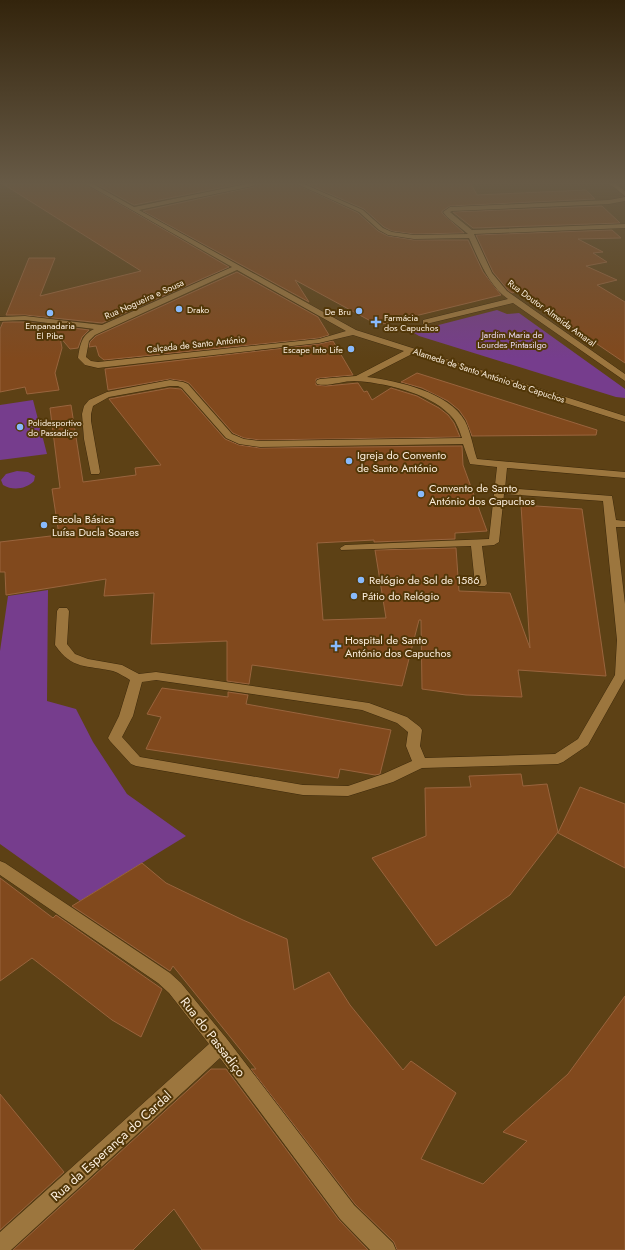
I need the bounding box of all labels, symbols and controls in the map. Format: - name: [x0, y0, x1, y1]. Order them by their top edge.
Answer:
- street label: Rua Nogueira e Sousa: [102, 276, 186, 322]
- street label: Rua Doutor Almeida Amaral: [505, 276, 599, 350]
- place label: Drako: [187, 303, 209, 316]
- marker: Drako: [174, 304, 184, 314]
- place label: De Bru: [325, 305, 351, 318]
- marker: De Bru: [354, 306, 364, 316]
- marker: Empanadaria El Pibe: [45, 308, 55, 318]
- place label: Farmácia dos Capuchos: [384, 311, 439, 334]
- marker: Farmácia dos Capuchos: [371, 317, 381, 327]
- place label: Empanadaria El Pibe: [25, 319, 75, 342]
- park label: Jardim Maria de Lourdes Pintasilgo: [477, 328, 547, 351]
- street label: Calçada de Santo António: [146, 332, 246, 356]
- place label: Escape Into Life: [283, 343, 343, 356]
- marker: Escape Into Life: [346, 344, 356, 354]
- street label: Alameda de Santo António dos Capuchos: [411, 344, 567, 406]
- place label: Polidesportivo do Passadiço: [28, 416, 82, 439]
- marker: Polidesportivo do Passadiço: [15, 422, 25, 432]
- place label: Igreja do Convento de Santo António: [357, 447, 446, 476]
- marker: Igreja do Convento de Santo António: [344, 456, 354, 466]
- place label: Convento de Santo António dos Capuchos: [429, 480, 536, 509]
- marker: Convento de Santo António dos Capuchos: [416, 489, 426, 499]
- place label: Escola Básica Luísa Ducla Soares: [52, 511, 140, 540]
- marker: Escola Básica Luísa Ducla Soares: [39, 520, 49, 530]
- place label: Relógio de Sol de 1586: [369, 572, 480, 588]
- marker: Relógio de Sol de 1586: [356, 575, 366, 585]
- place label: Pátio do Relógio: [362, 588, 439, 604]
- marker: Pátio do Relógio: [349, 591, 359, 601]
- place label: Hospital de Santo António dos Capuchos: [345, 632, 452, 661]
- marker: Hospital de Santo António dos Capuchos: [330, 640, 342, 652]
- street label: Rua do Passadiço: [176, 993, 250, 1081]
- street label: Rua da Esperança do Cardal: [46, 1086, 176, 1206]

